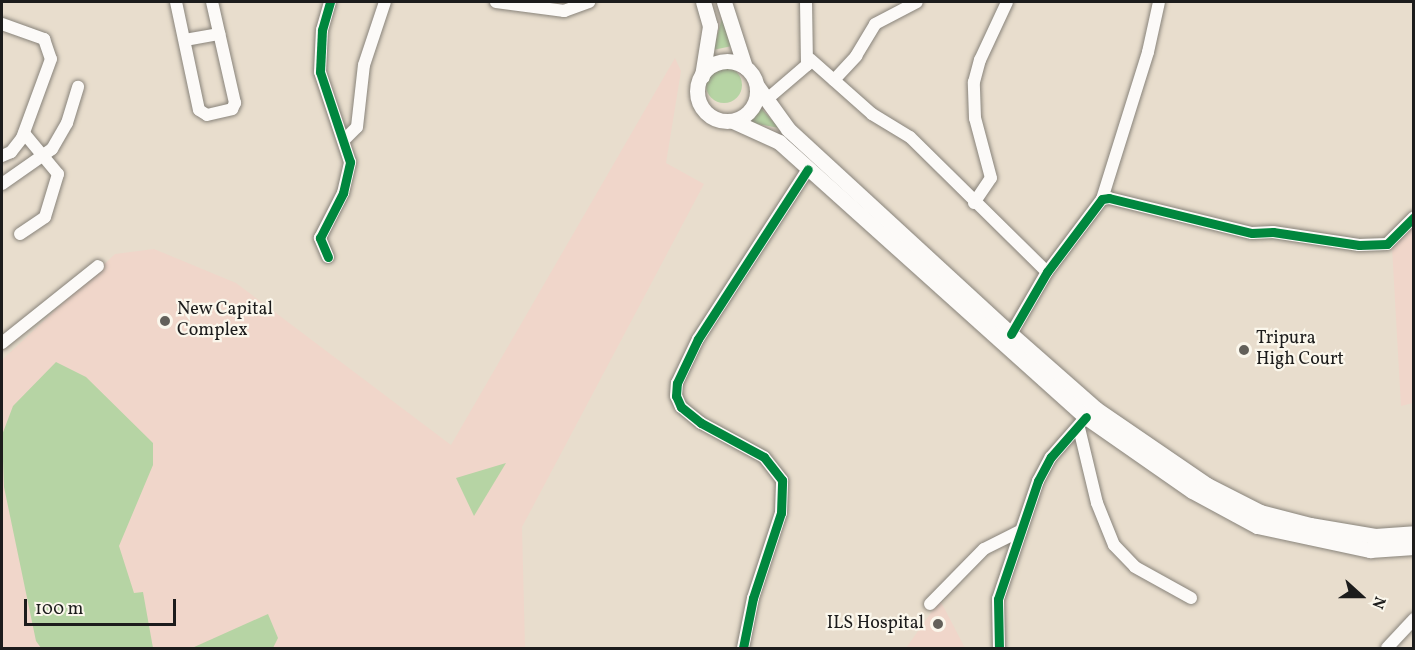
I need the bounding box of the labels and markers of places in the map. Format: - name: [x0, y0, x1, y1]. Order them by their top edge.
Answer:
- place label: New Capital Complex: [177, 300, 273, 342]
- marker: New Capital Complex: [158, 314, 172, 328]
- place label: Tripura High Court: [1256, 329, 1344, 372]
- marker: Tripura High Court: [1237, 343, 1251, 357]
- place label: ILS Hospital: [827, 613, 924, 635]
- marker: ILS Hospital: [929, 615, 947, 633]

